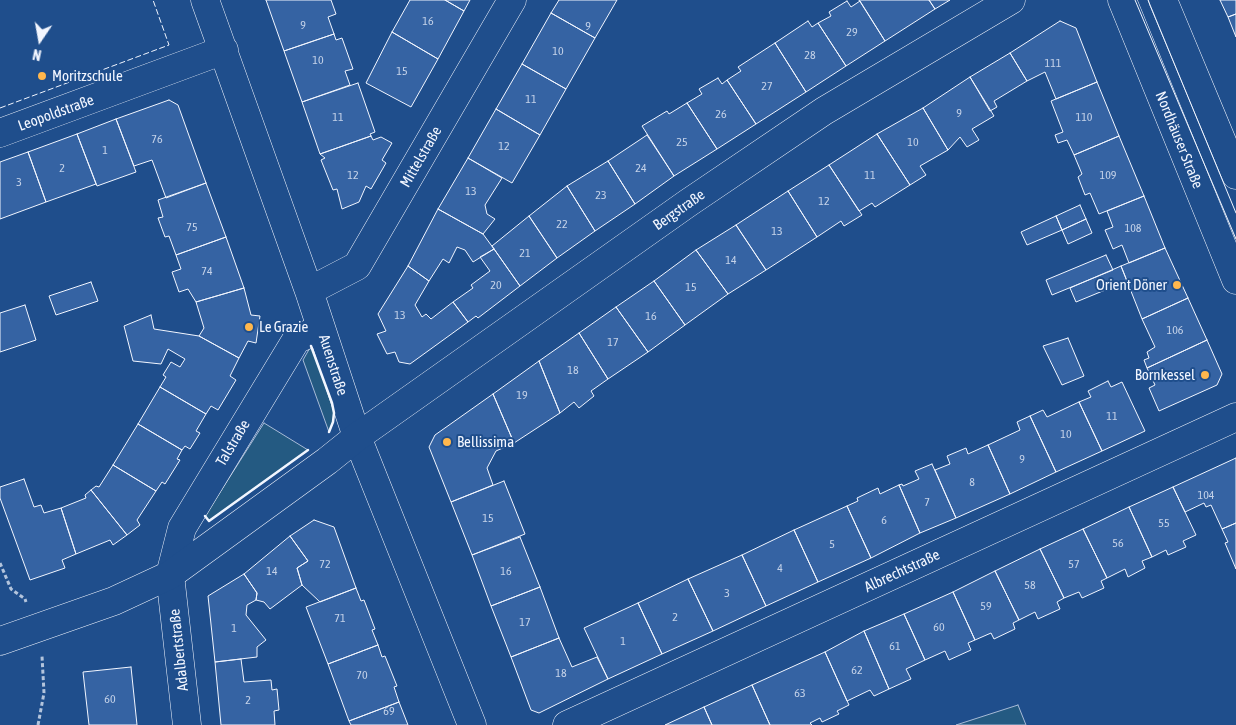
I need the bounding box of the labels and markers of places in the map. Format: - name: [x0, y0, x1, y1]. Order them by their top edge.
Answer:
- place label: Moritzschule: [52, 67, 123, 85]
- marker: Moritzschule: [36, 70, 48, 82]
- place label: Orient Döner: [1096, 276, 1167, 294]
- marker: Orient Döner: [1171, 279, 1183, 291]
- place label: Le Grazie: [259, 318, 308, 336]
- marker: Le Grazie: [243, 321, 255, 333]
- place label: Bornkessel: [1135, 366, 1195, 384]
- marker: Bornkessel: [1199, 369, 1211, 381]
- place label: Bellissima: [457, 433, 514, 451]
- marker: Bellissima: [441, 436, 453, 448]

